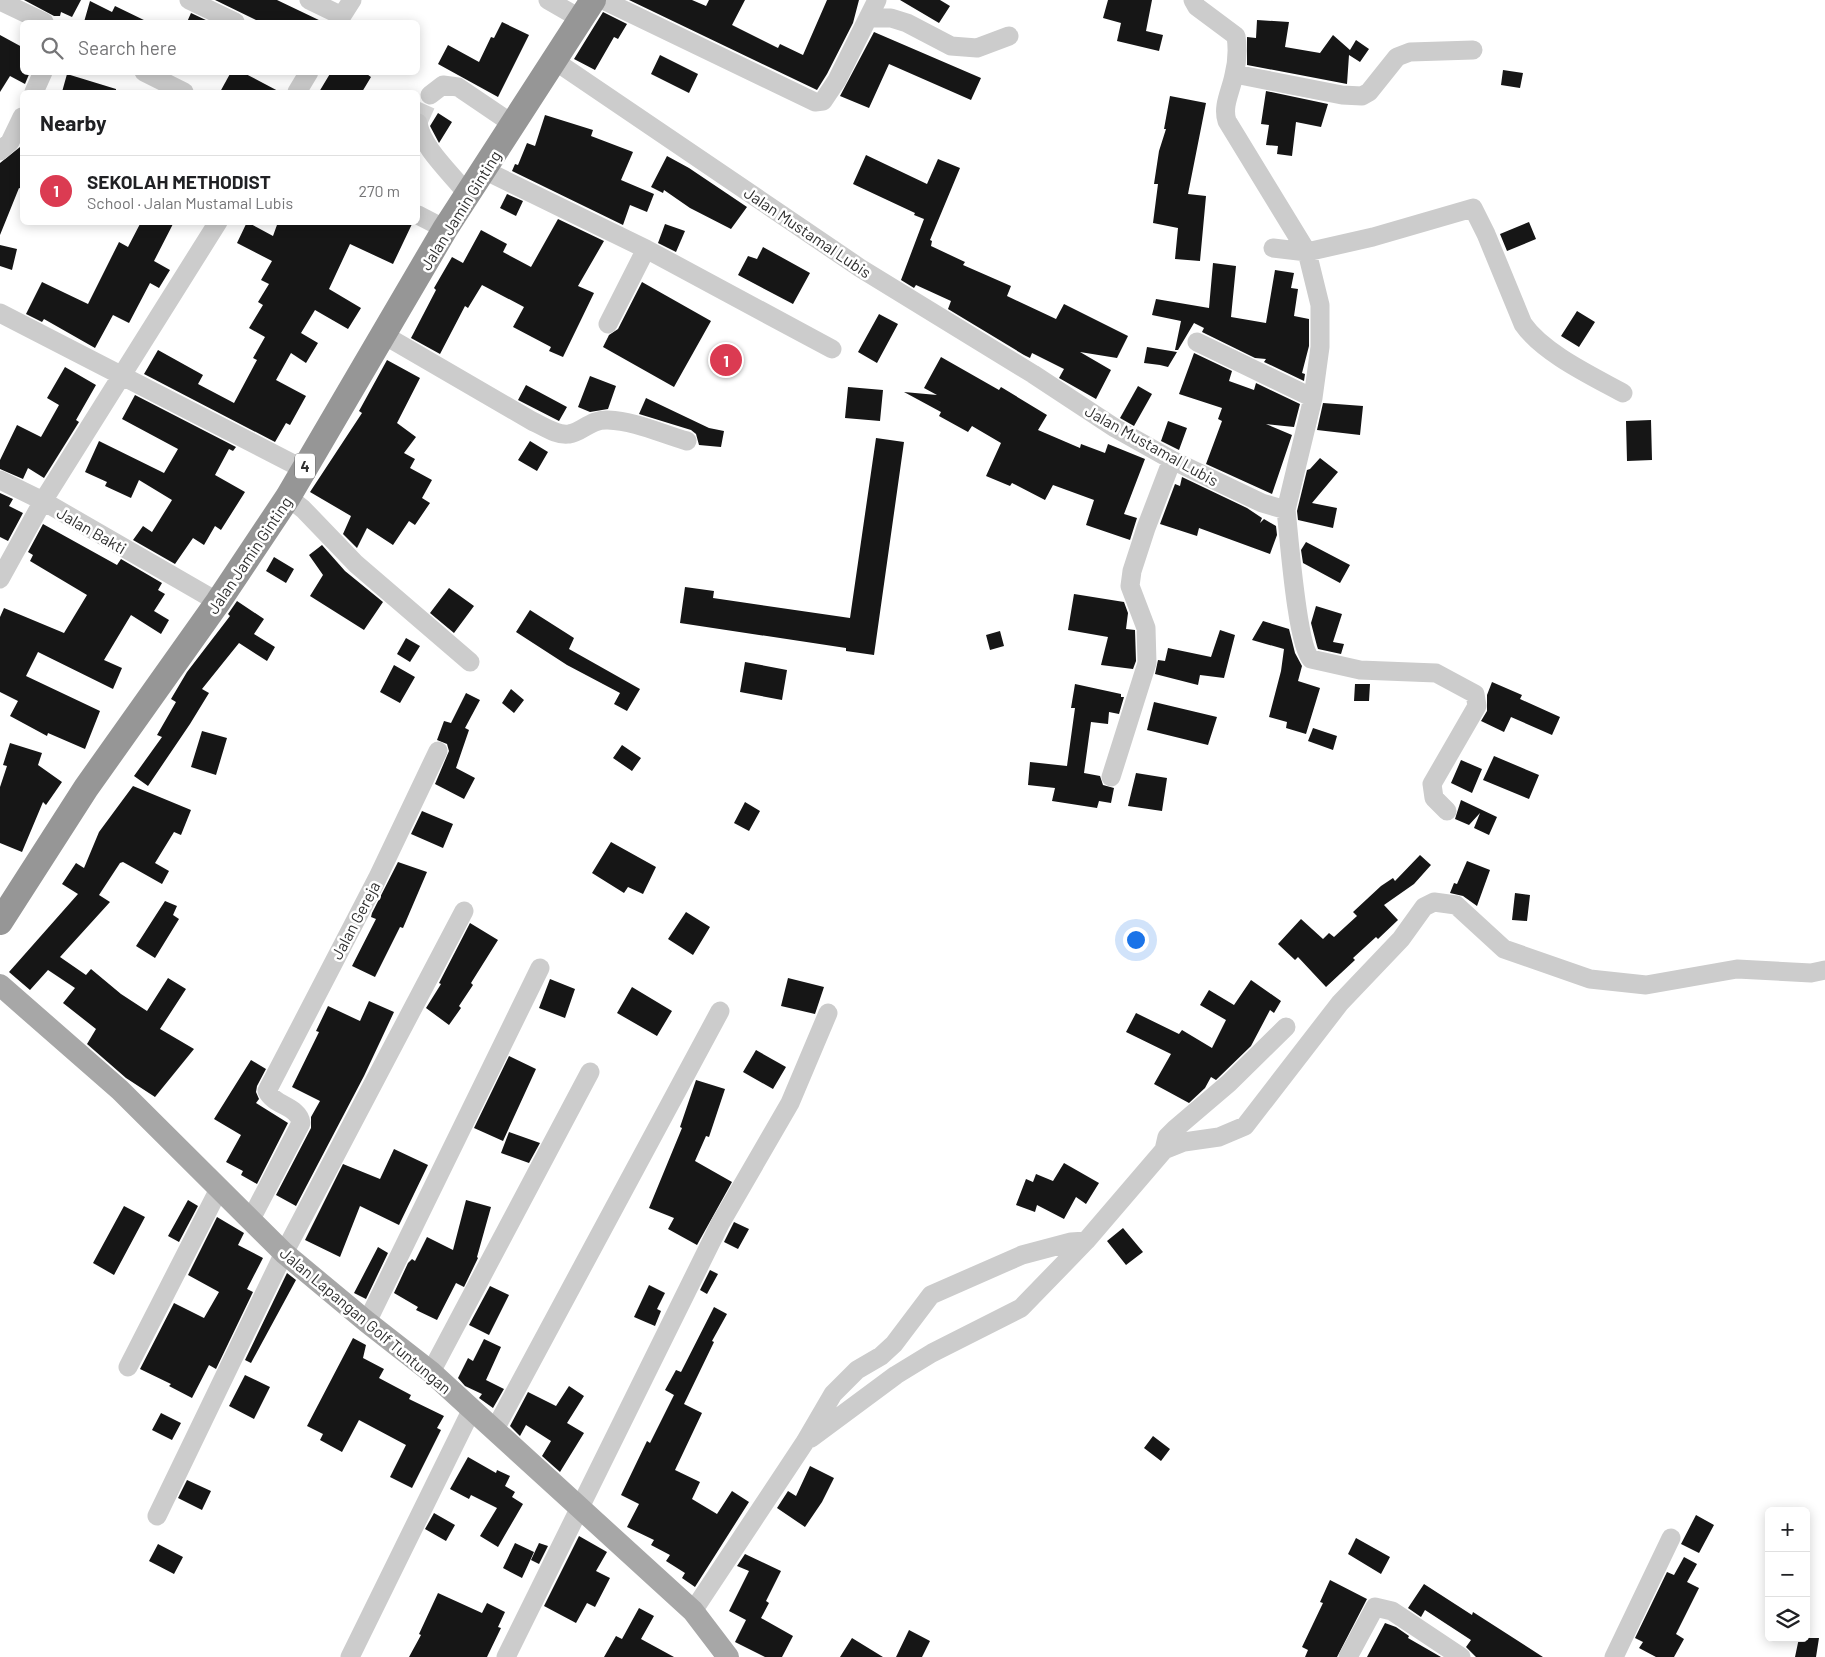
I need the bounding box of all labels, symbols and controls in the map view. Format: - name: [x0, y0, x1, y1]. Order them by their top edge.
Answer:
- search box: [20, 20, 420, 75]
- icon: search: [38, 34, 66, 62]
- text: Search here: [78, 36, 177, 59]
- text: Nearby: [40, 110, 106, 135]
- street label: Jalan Jamin Ginting: [416, 147, 504, 273]
- text: SEKOLAH METHODIST: [87, 170, 271, 193]
- text: 1: [53, 181, 59, 200]
- text: 270 m: [358, 181, 400, 200]
- street label: Jalan Mustamal Lubis: [741, 182, 875, 282]
- text: School · Jalan Mustamal Lubis: [87, 193, 293, 212]
- pin: 1: [710, 341, 742, 379]
- street label: Jalan Mustamal Lubis: [1082, 401, 1222, 489]
- road number: 4: [295, 454, 315, 478]
- street label: Jalan Jamin Ginting: [203, 493, 295, 617]
- street label: Jalan Bakti: [54, 502, 130, 558]
- street label: Jalan Gereja: [326, 878, 384, 962]
- your location: [1123, 927, 1149, 953]
- street label: Jalan Lapangan Golf Tuntungan: [277, 1243, 455, 1397]
- map controls: [1765, 1507, 1810, 1642]
- button: +: [1765, 1507, 1810, 1552]
- button: −: [1765, 1552, 1810, 1597]
- button: layers: [1765, 1597, 1810, 1642]

